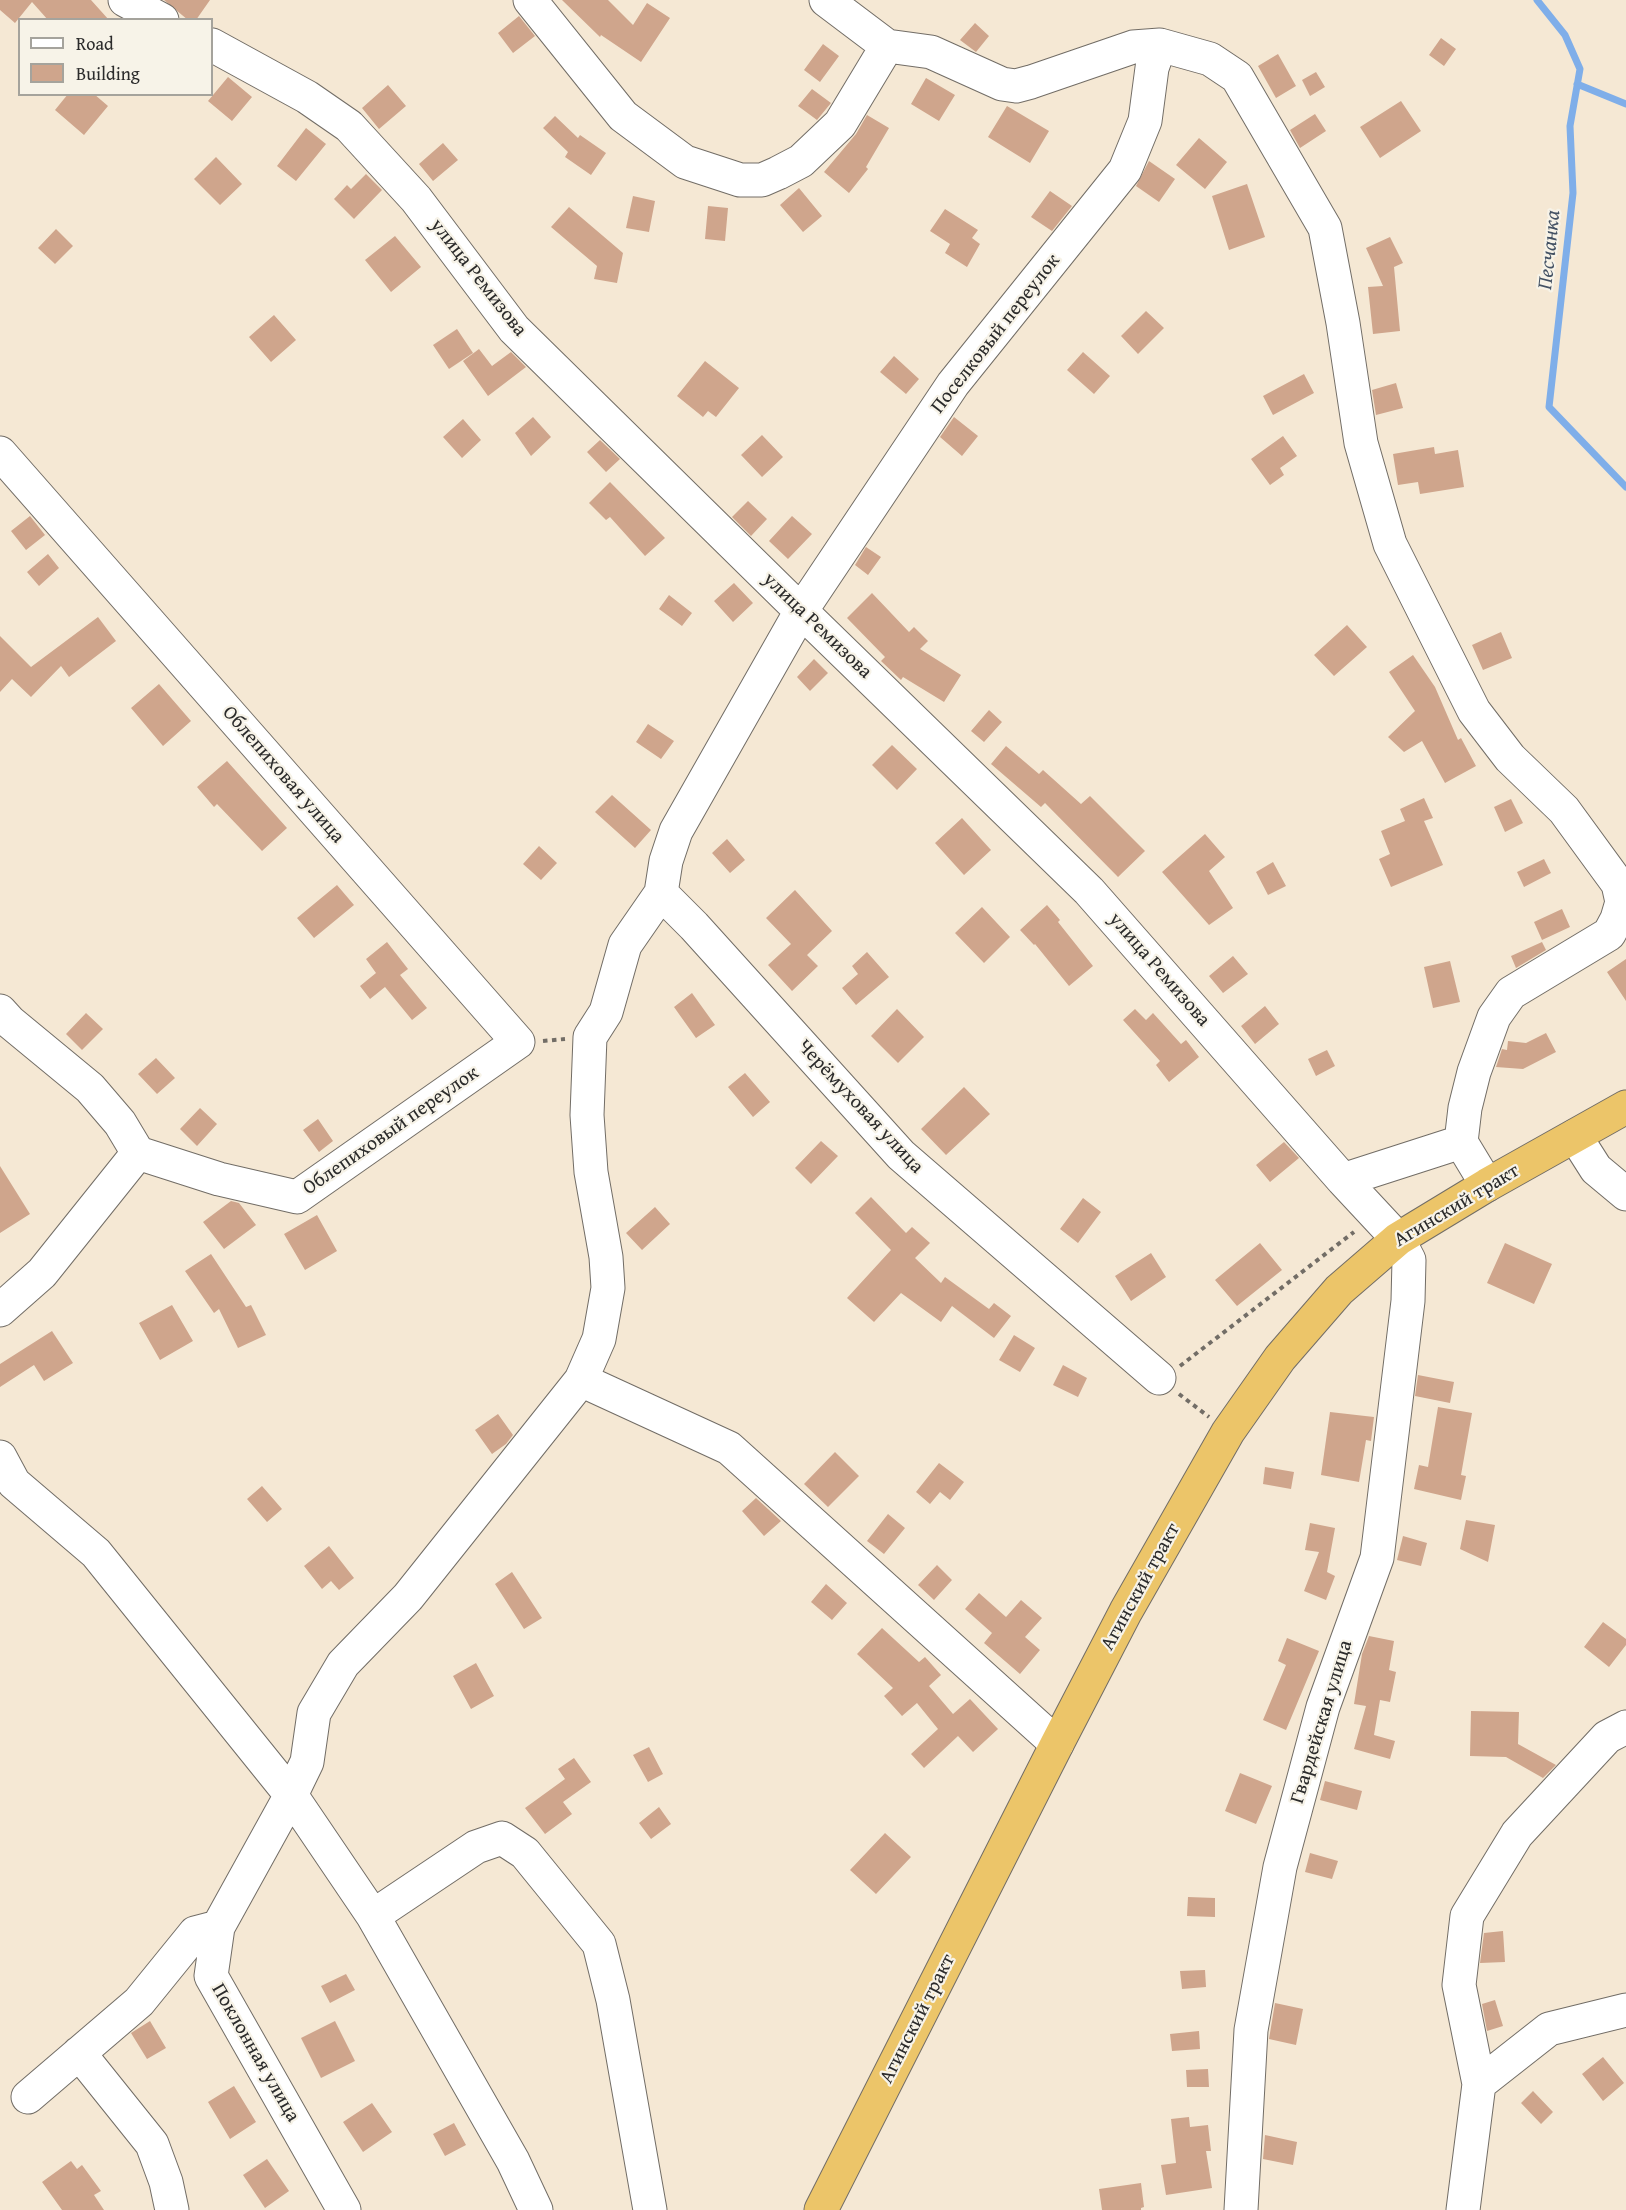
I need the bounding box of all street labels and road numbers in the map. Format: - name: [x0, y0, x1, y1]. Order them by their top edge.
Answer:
- street label: улица Ремизова: [425, 214, 531, 342]
- street label: Поселковый переулок: [926, 249, 1066, 419]
- street label: улица Ремизова: [757, 568, 877, 684]
- street label: Облепиховая улица: [217, 701, 349, 849]
- street label: улица Ремизова: [1103, 908, 1215, 1032]
- street label: Черёмуховая улица: [792, 1035, 928, 1179]
- street label: Облепиховый переулок: [298, 1061, 484, 1201]
- street label: Агинский тракт: [1390, 1159, 1524, 1253]
- street label: Агинский тракт: [1096, 1519, 1186, 1655]
- street label: Гвардейская улица: [1286, 1638, 1358, 1806]
- street label: Агинский тракт: [875, 1950, 961, 2088]
- street label: Поклонная улица: [206, 1979, 304, 2127]

